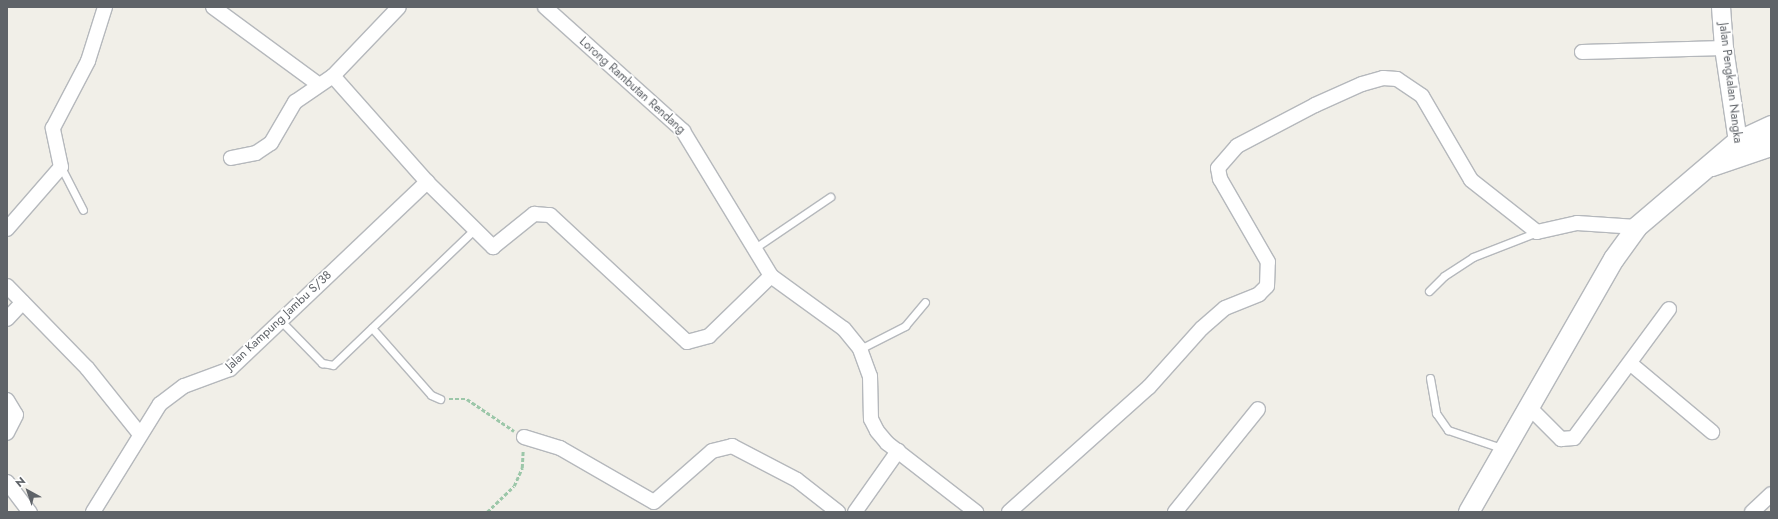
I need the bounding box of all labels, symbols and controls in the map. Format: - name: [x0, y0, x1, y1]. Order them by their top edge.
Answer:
- street label: Jalan Pengkalan Nangka: [1715, 22, 1745, 144]
- street label: Lorong Rambutan Rendang: [576, 35, 688, 137]
- street label: Jalan Kampung Jambu S/38: [223, 268, 335, 374]
- north arrow: [8, 471, 48, 511]
- text: N: [12, 473, 29, 491]

